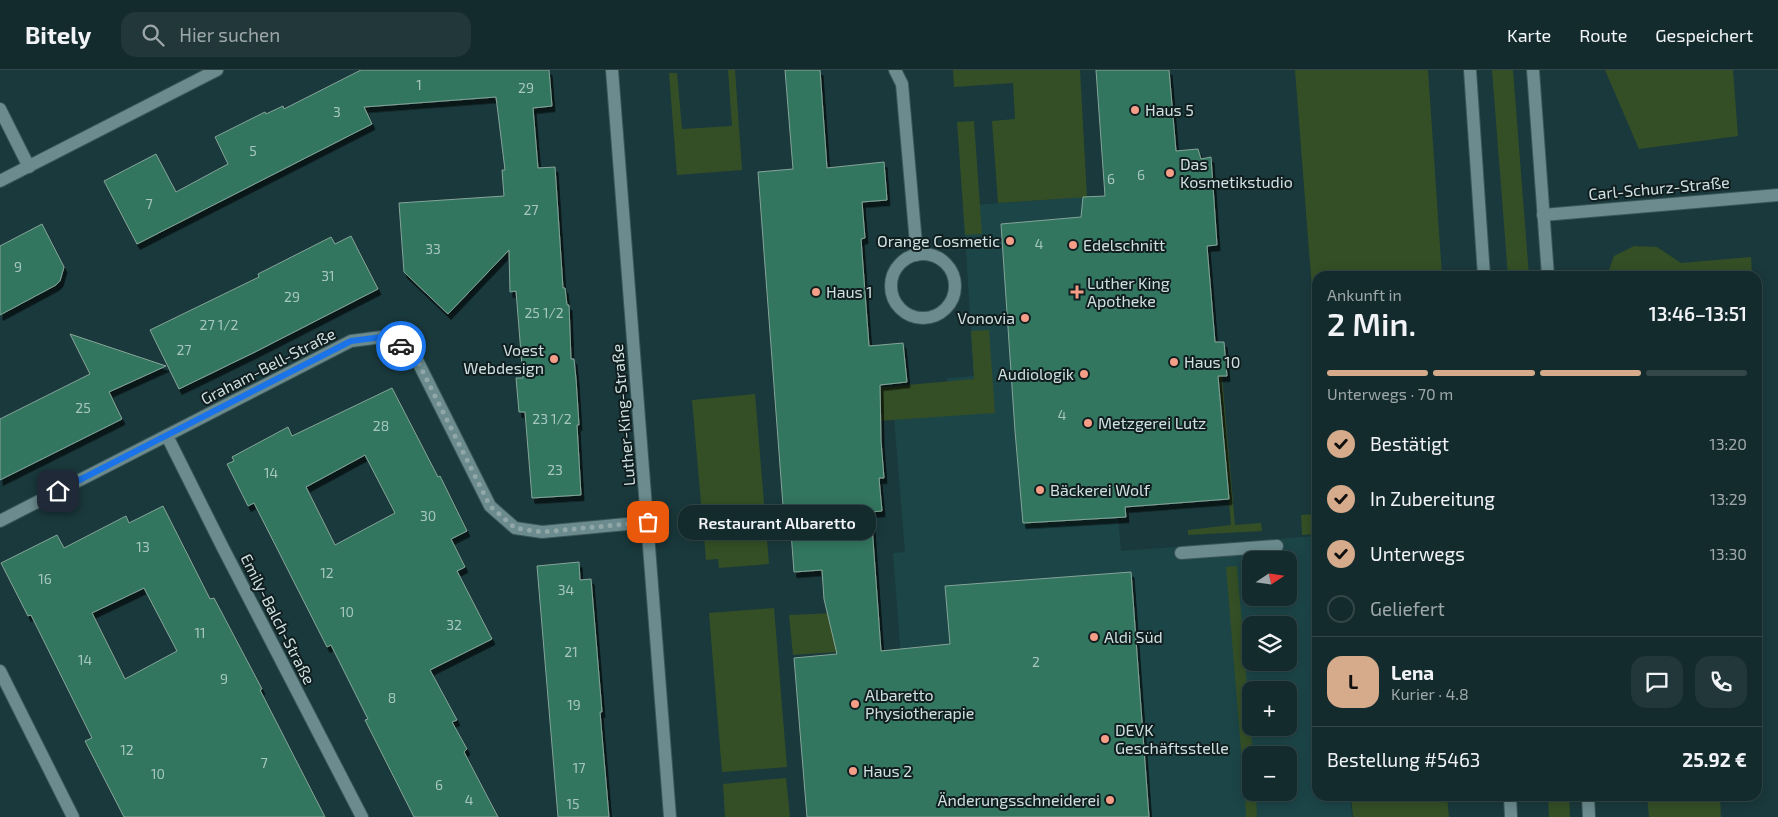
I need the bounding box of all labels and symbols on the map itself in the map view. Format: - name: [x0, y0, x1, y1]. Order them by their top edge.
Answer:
- house number: 1: [416, 76, 422, 93]
- house number: 29: [518, 79, 534, 96]
- place label: Haus 5: [1145, 100, 1194, 119]
- house number: 3: [333, 103, 341, 120]
- marker: Haus 5: [1129, 104, 1141, 116]
- house number: 5: [249, 142, 257, 159]
- place label: Das Kosmetikstudio: [1180, 154, 1293, 191]
- house number: 6: [1137, 166, 1145, 183]
- marker: Das Kosmetikstudio: [1164, 167, 1176, 179]
- house number: 6: [1107, 170, 1115, 187]
- street label: Carl-Schurz-Straße: [1587, 172, 1730, 203]
- house number: 7: [145, 195, 153, 212]
- house number: 27: [523, 201, 539, 218]
- place label: Orange Cosmetic: [877, 231, 1000, 250]
- marker: Orange Cosmetic: [1004, 235, 1016, 247]
- house number: 4: [1035, 235, 1043, 252]
- place label: Edelschnitt: [1083, 235, 1165, 254]
- marker: Edelschnitt: [1067, 239, 1079, 251]
- house number: 33: [425, 240, 441, 257]
- house number: 9: [14, 258, 22, 275]
- house number: 31: [321, 267, 335, 284]
- place label: Luther King Apotheke: [1087, 273, 1170, 310]
- place label: Haus 1: [826, 282, 873, 301]
- marker: Haus 1: [810, 286, 822, 298]
- marker: Luther King Apotheke: [1071, 286, 1083, 298]
- house number: 29: [284, 288, 300, 305]
- house number: 25 1/2: [524, 304, 564, 321]
- place label: Vonovia: [957, 308, 1015, 327]
- marker: Vonovia: [1019, 312, 1031, 324]
- house number: 27 1/2: [200, 316, 239, 333]
- courier: [376, 321, 426, 371]
- street label: Graham-Bell-Straße: [197, 323, 338, 408]
- place label: Voest Webdesign: [463, 340, 544, 377]
- house number: 27: [176, 341, 192, 358]
- street label: Luther-King-Straße: [607, 343, 638, 487]
- place label: Haus 10: [1184, 352, 1240, 371]
- marker: Voest Webdesign: [548, 353, 560, 365]
- marker: Haus 10: [1168, 356, 1180, 368]
- place label: Audiologik: [998, 364, 1074, 383]
- marker: Audiologik: [1078, 368, 1090, 380]
- house number: 25: [75, 399, 91, 416]
- house number: 4: [1058, 406, 1066, 423]
- house number: 23 1/2: [532, 410, 572, 427]
- place label: Metzgerei Lutz: [1098, 413, 1206, 432]
- house number: 28: [373, 417, 389, 434]
- marker: Metzgerei Lutz: [1082, 417, 1094, 429]
- house number: 23: [547, 461, 563, 478]
- house number: 14: [264, 464, 278, 481]
- pin: [37, 470, 79, 512]
- place label: Bäckerei Wolf: [1050, 480, 1151, 499]
- marker: Bäckerei Wolf: [1034, 484, 1046, 496]
- pin: [627, 501, 669, 543]
- callout: Restaurant Albaretto: [678, 504, 876, 540]
- house number: 30: [420, 507, 436, 524]
- house number: 13: [136, 538, 150, 555]
- street label: Emily-Balch-Straße: [237, 550, 320, 687]
- north arrow: [1242, 551, 1298, 606]
- house number: 12: [320, 564, 334, 581]
- house number: 16: [38, 570, 52, 587]
- house number: 34: [558, 581, 574, 598]
- house number: 10: [340, 603, 354, 620]
- house number: 32: [446, 616, 462, 633]
- house number: 11: [194, 624, 206, 641]
- place label: Aldi Süd: [1104, 627, 1163, 646]
- marker: Aldi Süd: [1088, 631, 1100, 643]
- house number: 21: [564, 643, 578, 660]
- house number: 14: [78, 651, 92, 668]
- house number: 2: [1032, 653, 1040, 670]
- house number: 9: [220, 670, 228, 687]
- place label: Albaretto Physiotherapie: [865, 685, 974, 722]
- house number: 8: [388, 689, 396, 706]
- house number: 19: [567, 696, 581, 713]
- marker: Albaretto Physiotherapie: [849, 698, 861, 710]
- place label: DEVK Geschäftsstelle: [1115, 720, 1229, 757]
- marker: DEVK Geschäftsstelle: [1099, 733, 1111, 745]
- house number: 12: [120, 741, 134, 758]
- house number: 7: [260, 754, 268, 771]
- house number: 17: [573, 759, 585, 776]
- place label: Haus 2: [863, 761, 912, 780]
- house number: 10: [151, 765, 165, 782]
- marker: Haus 2: [847, 765, 859, 777]
- house number: 6: [435, 776, 443, 793]
- place label: Änderungsschneiderei: [937, 790, 1100, 809]
- house number: 4: [465, 791, 473, 808]
- marker: Änderungsschneiderei: [1104, 794, 1116, 806]
- house number: 15: [566, 795, 580, 812]

